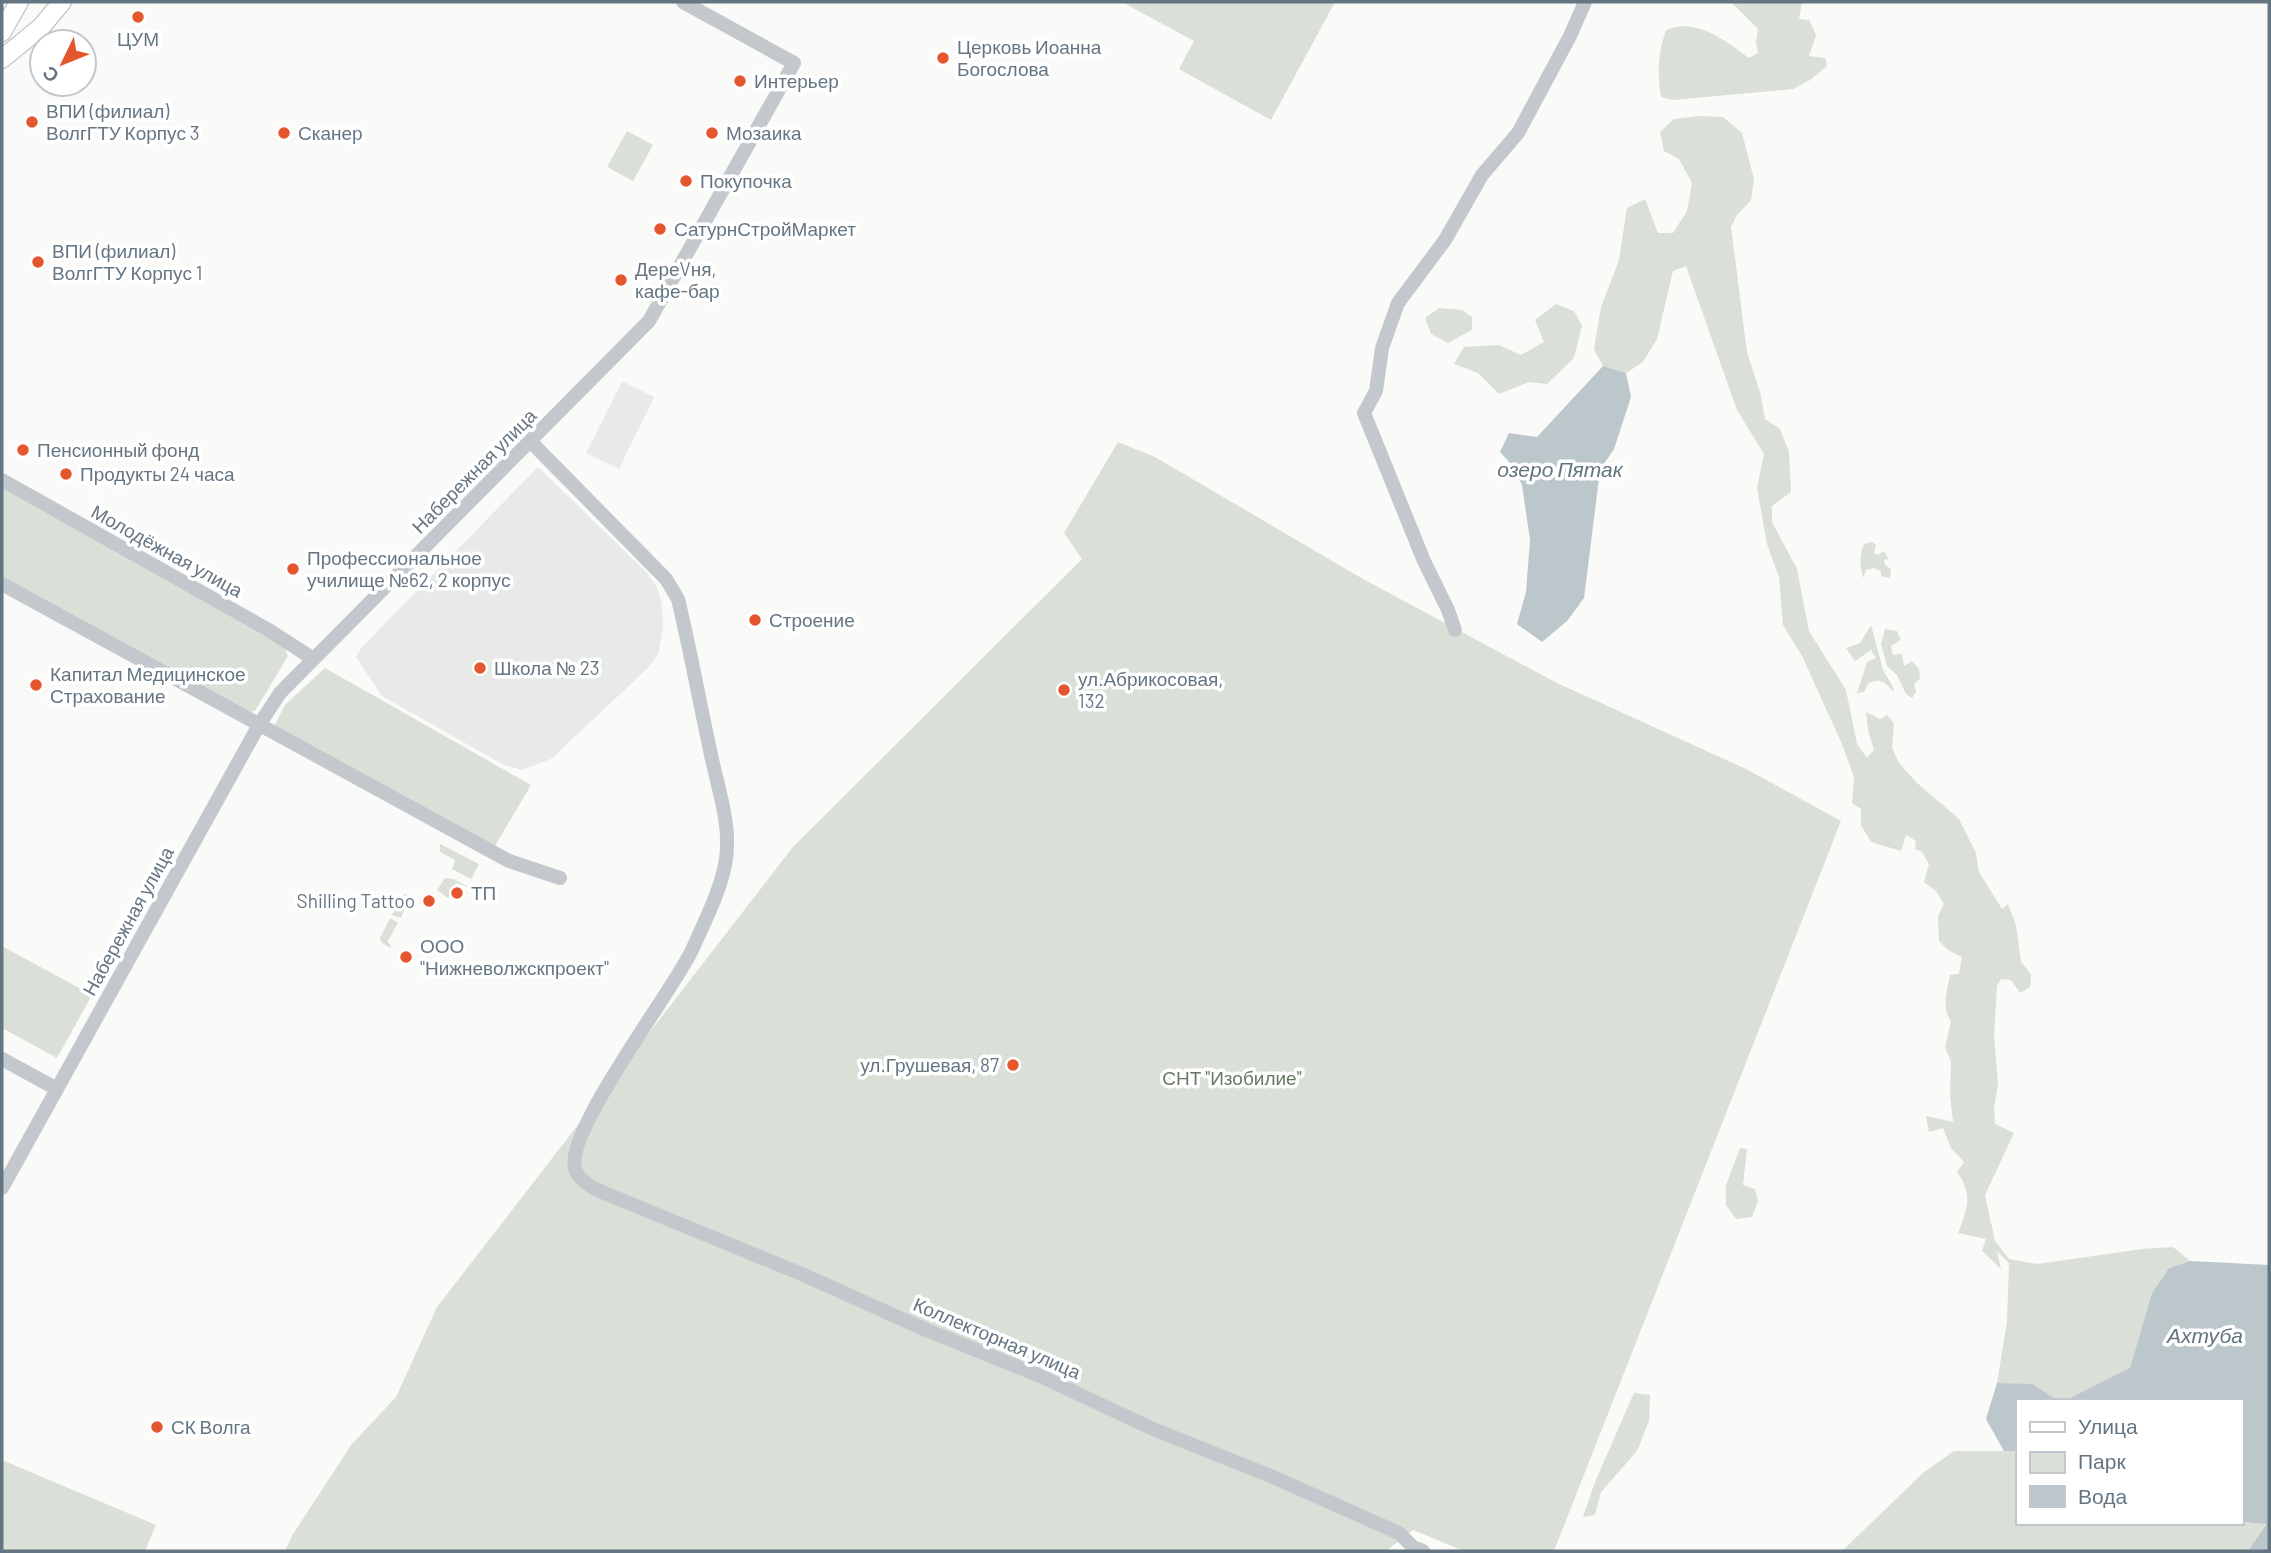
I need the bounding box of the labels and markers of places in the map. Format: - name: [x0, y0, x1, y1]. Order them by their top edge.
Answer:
- marker: ЦУМ: [130, 9, 146, 25]
- place label: ЦУМ: [117, 27, 159, 50]
- place label: Церковь Иоанна Богослова: [957, 35, 1102, 80]
- marker: Церковь Иоанна Богослова: [935, 50, 951, 66]
- place label: Интерьер: [754, 69, 839, 92]
- marker: Интерьер: [732, 73, 748, 89]
- place label: ВПИ (филиал) ВолгГТУ Корпус 3: [46, 99, 199, 144]
- marker: ВПИ (филиал) ВолгГТУ Корпус 3: [24, 114, 40, 130]
- place label: Сканер: [298, 121, 363, 144]
- place label: Мозаика: [726, 121, 802, 144]
- marker: Сканер: [276, 125, 292, 141]
- marker: Мозаика: [704, 125, 720, 141]
- place label: Покупочка: [700, 169, 792, 192]
- marker: Покупочка: [678, 173, 694, 189]
- place label: СатурнСтройМаркет: [674, 217, 856, 240]
- marker: СатурнСтройМаркет: [652, 221, 668, 237]
- place label: ВПИ (филиал) ВолгГТУ Корпус 1: [52, 239, 202, 284]
- marker: ВПИ (филиал) ВолгГТУ Корпус 1: [30, 254, 46, 270]
- place label: ДереVня, кафе-бар: [635, 257, 720, 302]
- marker: ДереVня, кафе-бар: [613, 272, 629, 288]
- place label: Пенсионный фонд: [37, 438, 199, 461]
- marker: Пенсионный фонд: [15, 442, 31, 458]
- place label: Продукты 24 часа: [80, 462, 235, 485]
- marker: Продукты 24 часа: [58, 466, 74, 482]
- place label: Профессиональное училище №62, 2 корпус: [307, 546, 510, 591]
- marker: Профессиональное училище №62, 2 корпус: [285, 561, 301, 577]
- place label: Строение: [769, 608, 855, 631]
- marker: Строение: [747, 612, 763, 628]
- place label: Школа № 23: [494, 656, 600, 679]
- marker: Школа № 23: [472, 660, 488, 676]
- place label: Капитал Медицинское Страхование: [50, 662, 246, 707]
- place label: ул.Абрикосовая, 132: [1078, 667, 1223, 712]
- marker: Капитал Медицинское Страхование: [28, 677, 44, 693]
- marker: ул.Абрикосовая, 132: [1056, 682, 1072, 698]
- place label: ТП: [471, 881, 496, 904]
- marker: ТП: [449, 885, 465, 901]
- place label: Shilling Tattoo: [297, 889, 415, 912]
- marker: Shilling Tattoo: [421, 893, 437, 909]
- place label: ООО "Нижневолжскпроект": [420, 934, 609, 979]
- marker: ООО "Нижневолжскпроект": [398, 949, 414, 965]
- place label: ул.Грушевая, 87: [860, 1053, 999, 1076]
- marker: ул.Грушевая, 87: [1005, 1057, 1021, 1073]
- place label: СК Волга: [171, 1415, 251, 1438]
- marker: СК Волга: [149, 1419, 165, 1435]

